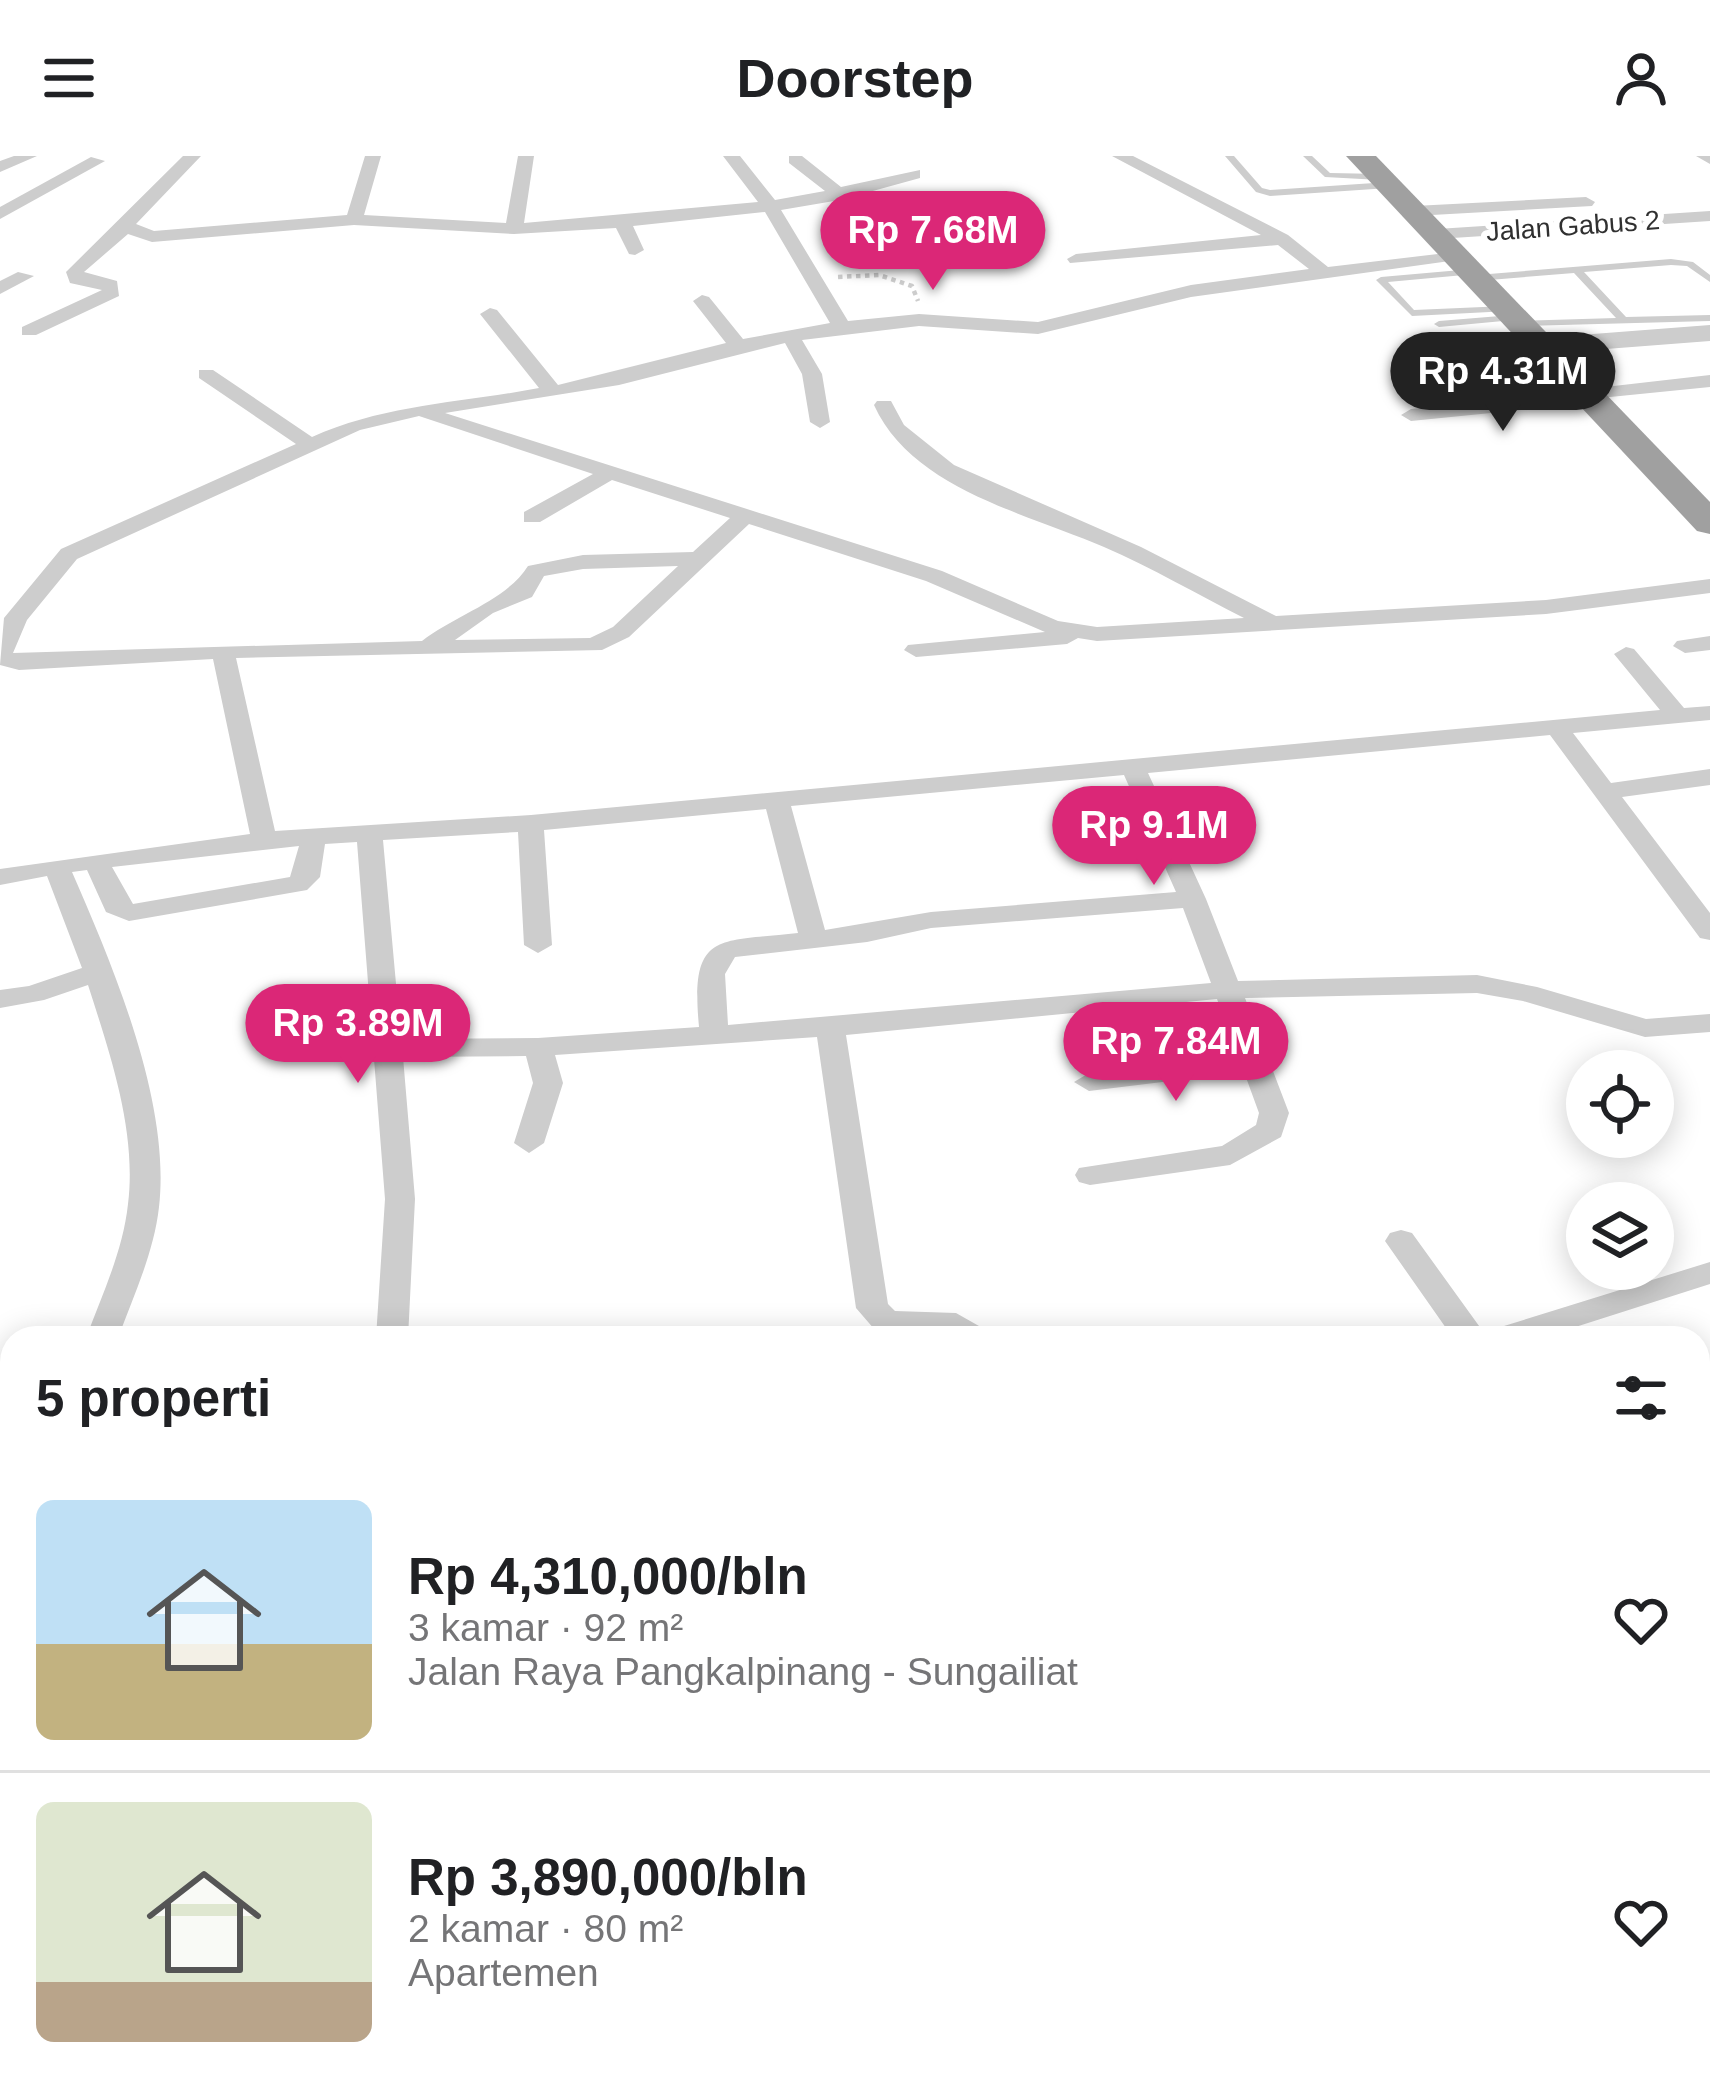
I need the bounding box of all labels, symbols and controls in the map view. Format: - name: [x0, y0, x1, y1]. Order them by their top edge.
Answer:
- icon: menu: [36, 45, 102, 111]
- icon: person: [1608, 45, 1674, 111]
- text: Doorstep: [736, 48, 974, 108]
- pin: Rp 7.68M: [809, 191, 1057, 293]
- street label: Jalan Gabus 2: [1485, 205, 1661, 247]
- text: Rp 7.68M: [847, 208, 1019, 251]
- pin: Rp 4.31M: [1379, 332, 1627, 434]
- text: Rp 4.31M: [1417, 349, 1589, 392]
- pin: Rp 9.1M: [1043, 786, 1265, 888]
- text: Rp 9.1M: [1079, 803, 1229, 846]
- pin: Rp 3.89M: [234, 984, 482, 1086]
- text: Rp 3.89M: [272, 1001, 444, 1044]
- pin: Rp 7.84M: [1052, 1002, 1300, 1104]
- text: Rp 7.84M: [1090, 1019, 1262, 1062]
- map controls: [1566, 1050, 1674, 1290]
- button: locate: [1566, 1050, 1674, 1158]
- button: layers: [1566, 1182, 1674, 1290]
- icon: filters: [1608, 1365, 1674, 1431]
- text: 5 properti: [36, 1370, 271, 1427]
- icon: home: [132, 1548, 276, 1692]
- text: Rp 4,310,000/bln: [408, 1548, 808, 1605]
- icon: heart: [1608, 1587, 1674, 1653]
- text: 3 kamar · 92 m²: [408, 1606, 683, 1649]
- text: Jalan Raya Pangkalpinang - Sungailiat: [408, 1650, 1078, 1693]
- text: Rp 3,890,000/bln: [408, 1849, 808, 1906]
- icon: home: [132, 1850, 276, 1994]
- icon: heart: [1608, 1889, 1674, 1955]
- text: 2 kamar · 80 m²: [408, 1907, 683, 1950]
- text: Apartemen: [408, 1951, 599, 1994]

